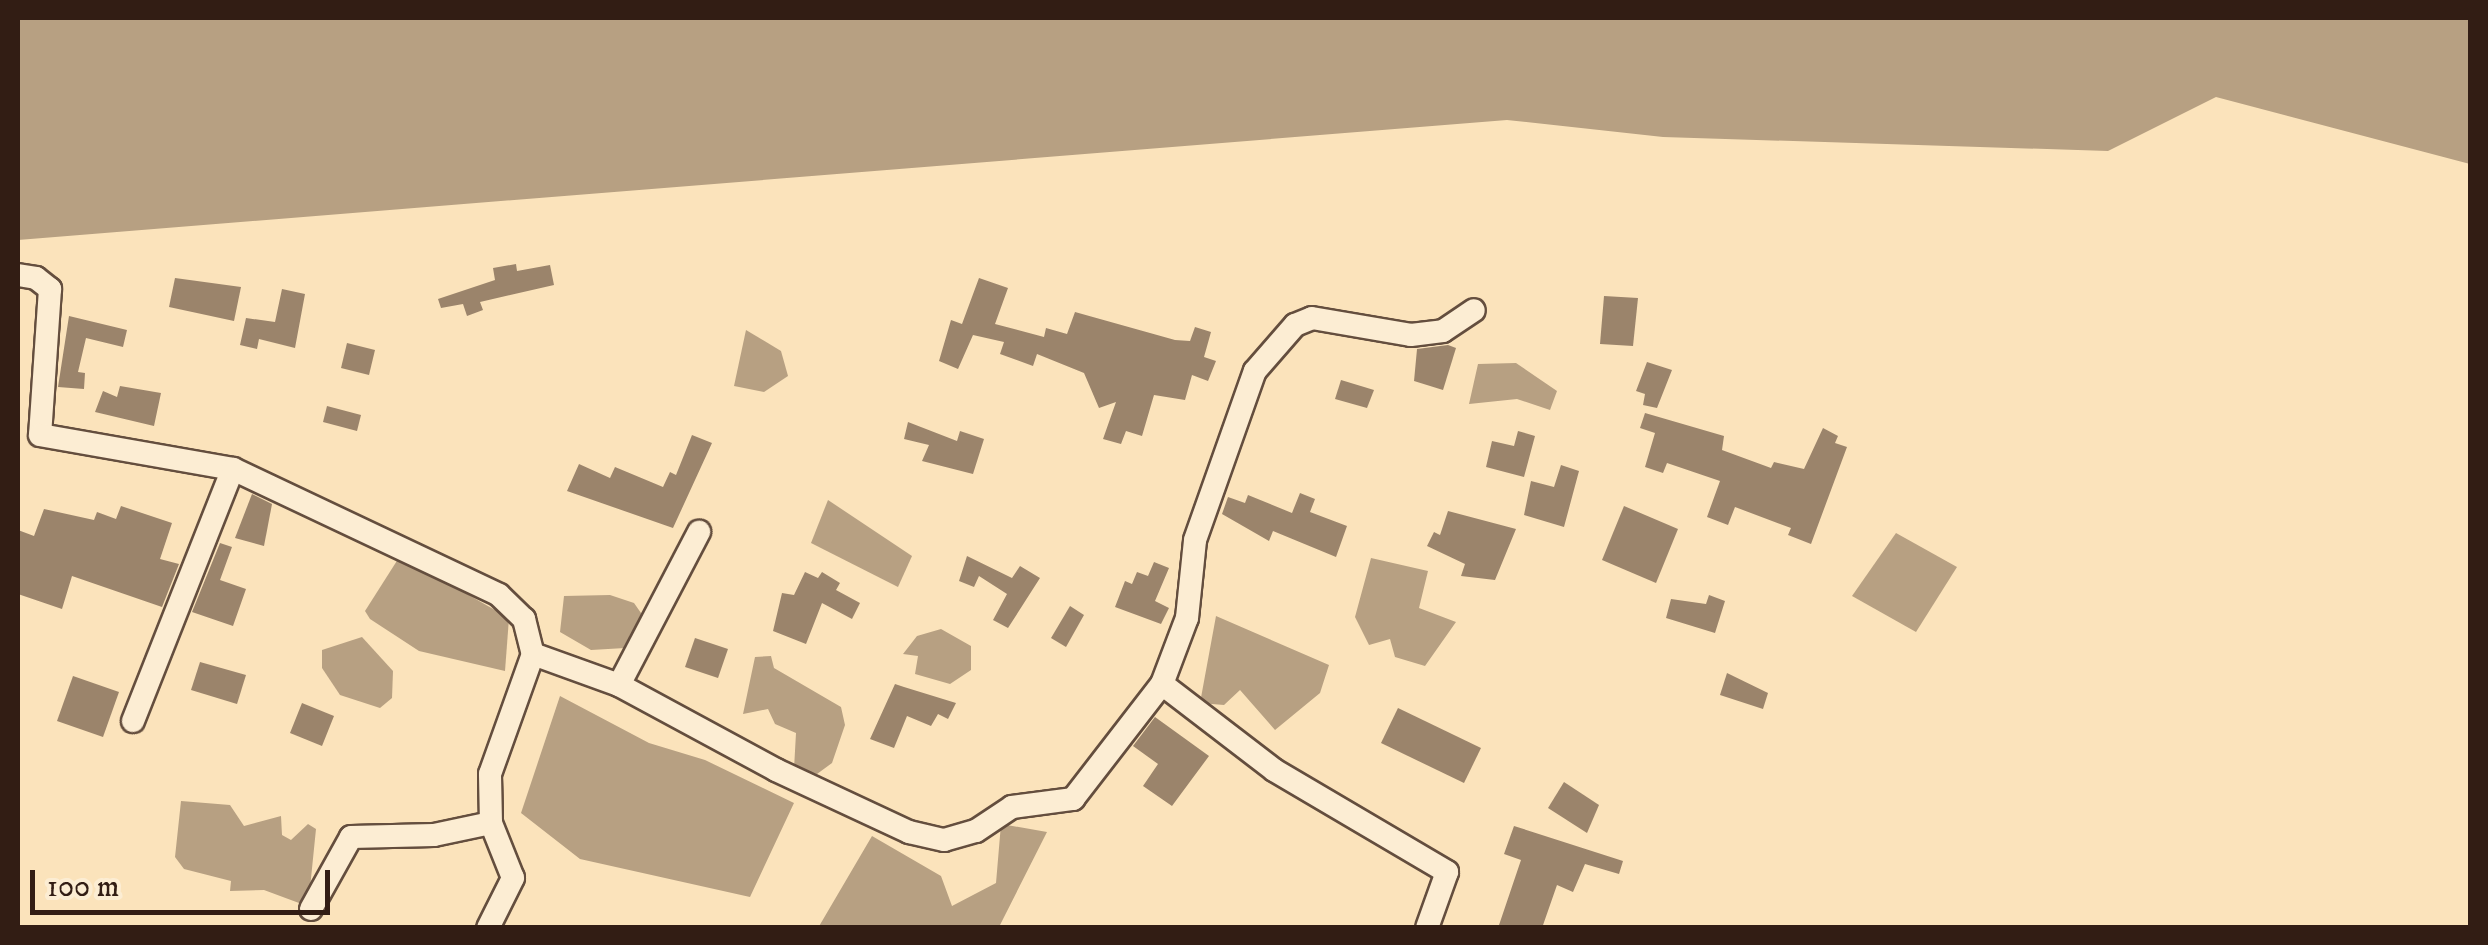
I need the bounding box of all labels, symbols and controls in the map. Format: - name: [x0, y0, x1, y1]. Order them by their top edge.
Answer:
- scale bar: [35, 850, 335, 912]
- text: 100 m: [47, 869, 119, 906]

